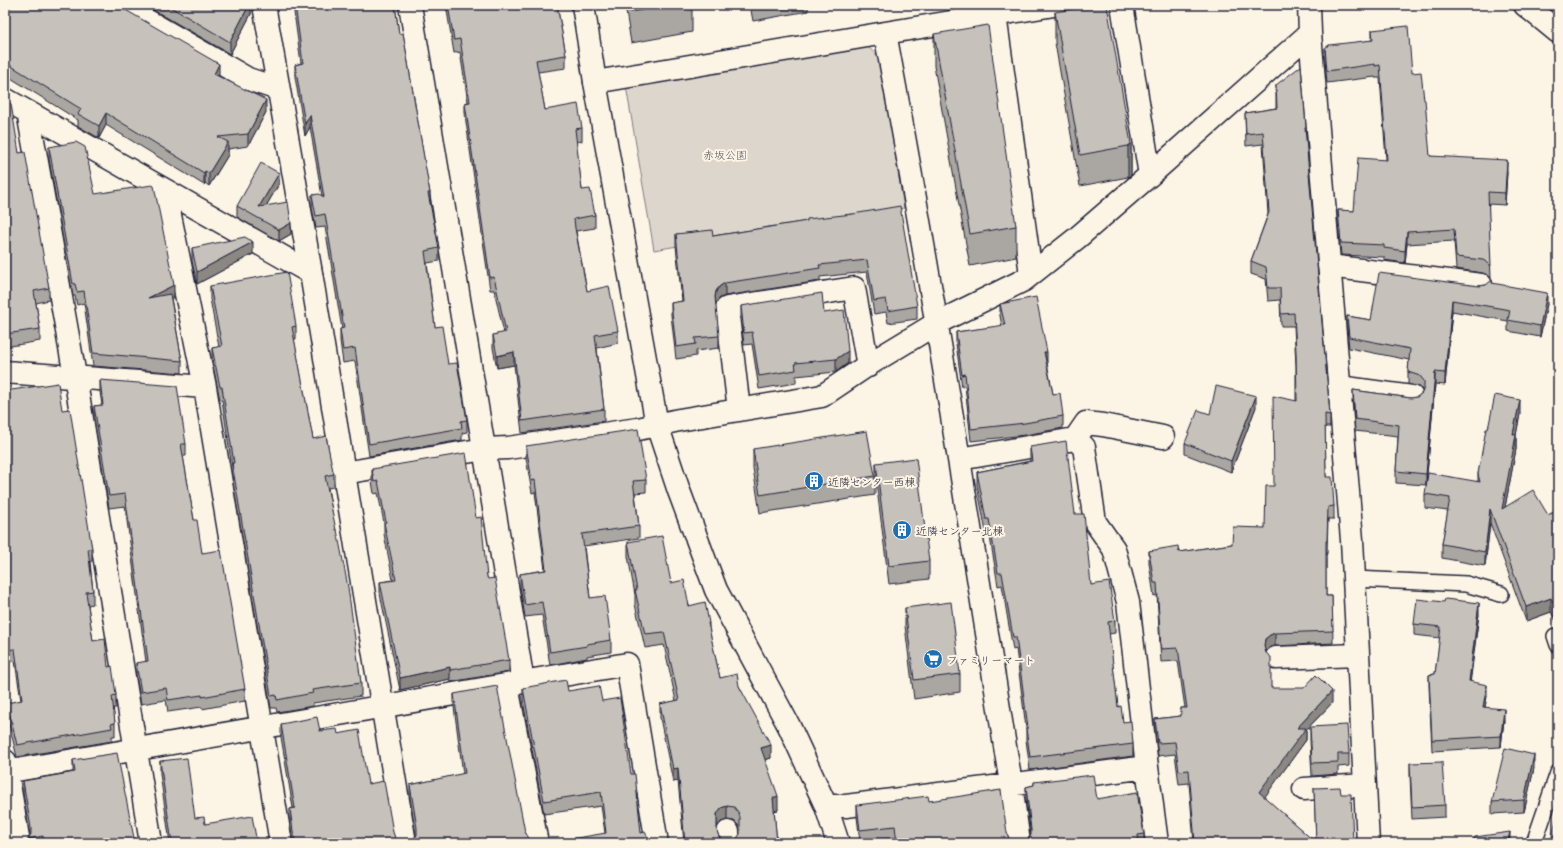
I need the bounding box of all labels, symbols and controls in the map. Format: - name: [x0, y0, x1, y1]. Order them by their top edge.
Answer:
- park label: 赤坂公園: [703, 146, 747, 163]
- building icon: 近隣センター西棟: [803, 470, 825, 492]
- place label: 近隣センター西棟: [828, 473, 916, 490]
- building icon: 近隣センター北棟: [891, 519, 913, 541]
- place label: 近隣センター北棟: [916, 522, 1004, 539]
- supermarket icon: ファミリーマート: [922, 648, 944, 670]
- place label: ファミリーマート: [947, 651, 1035, 668]

